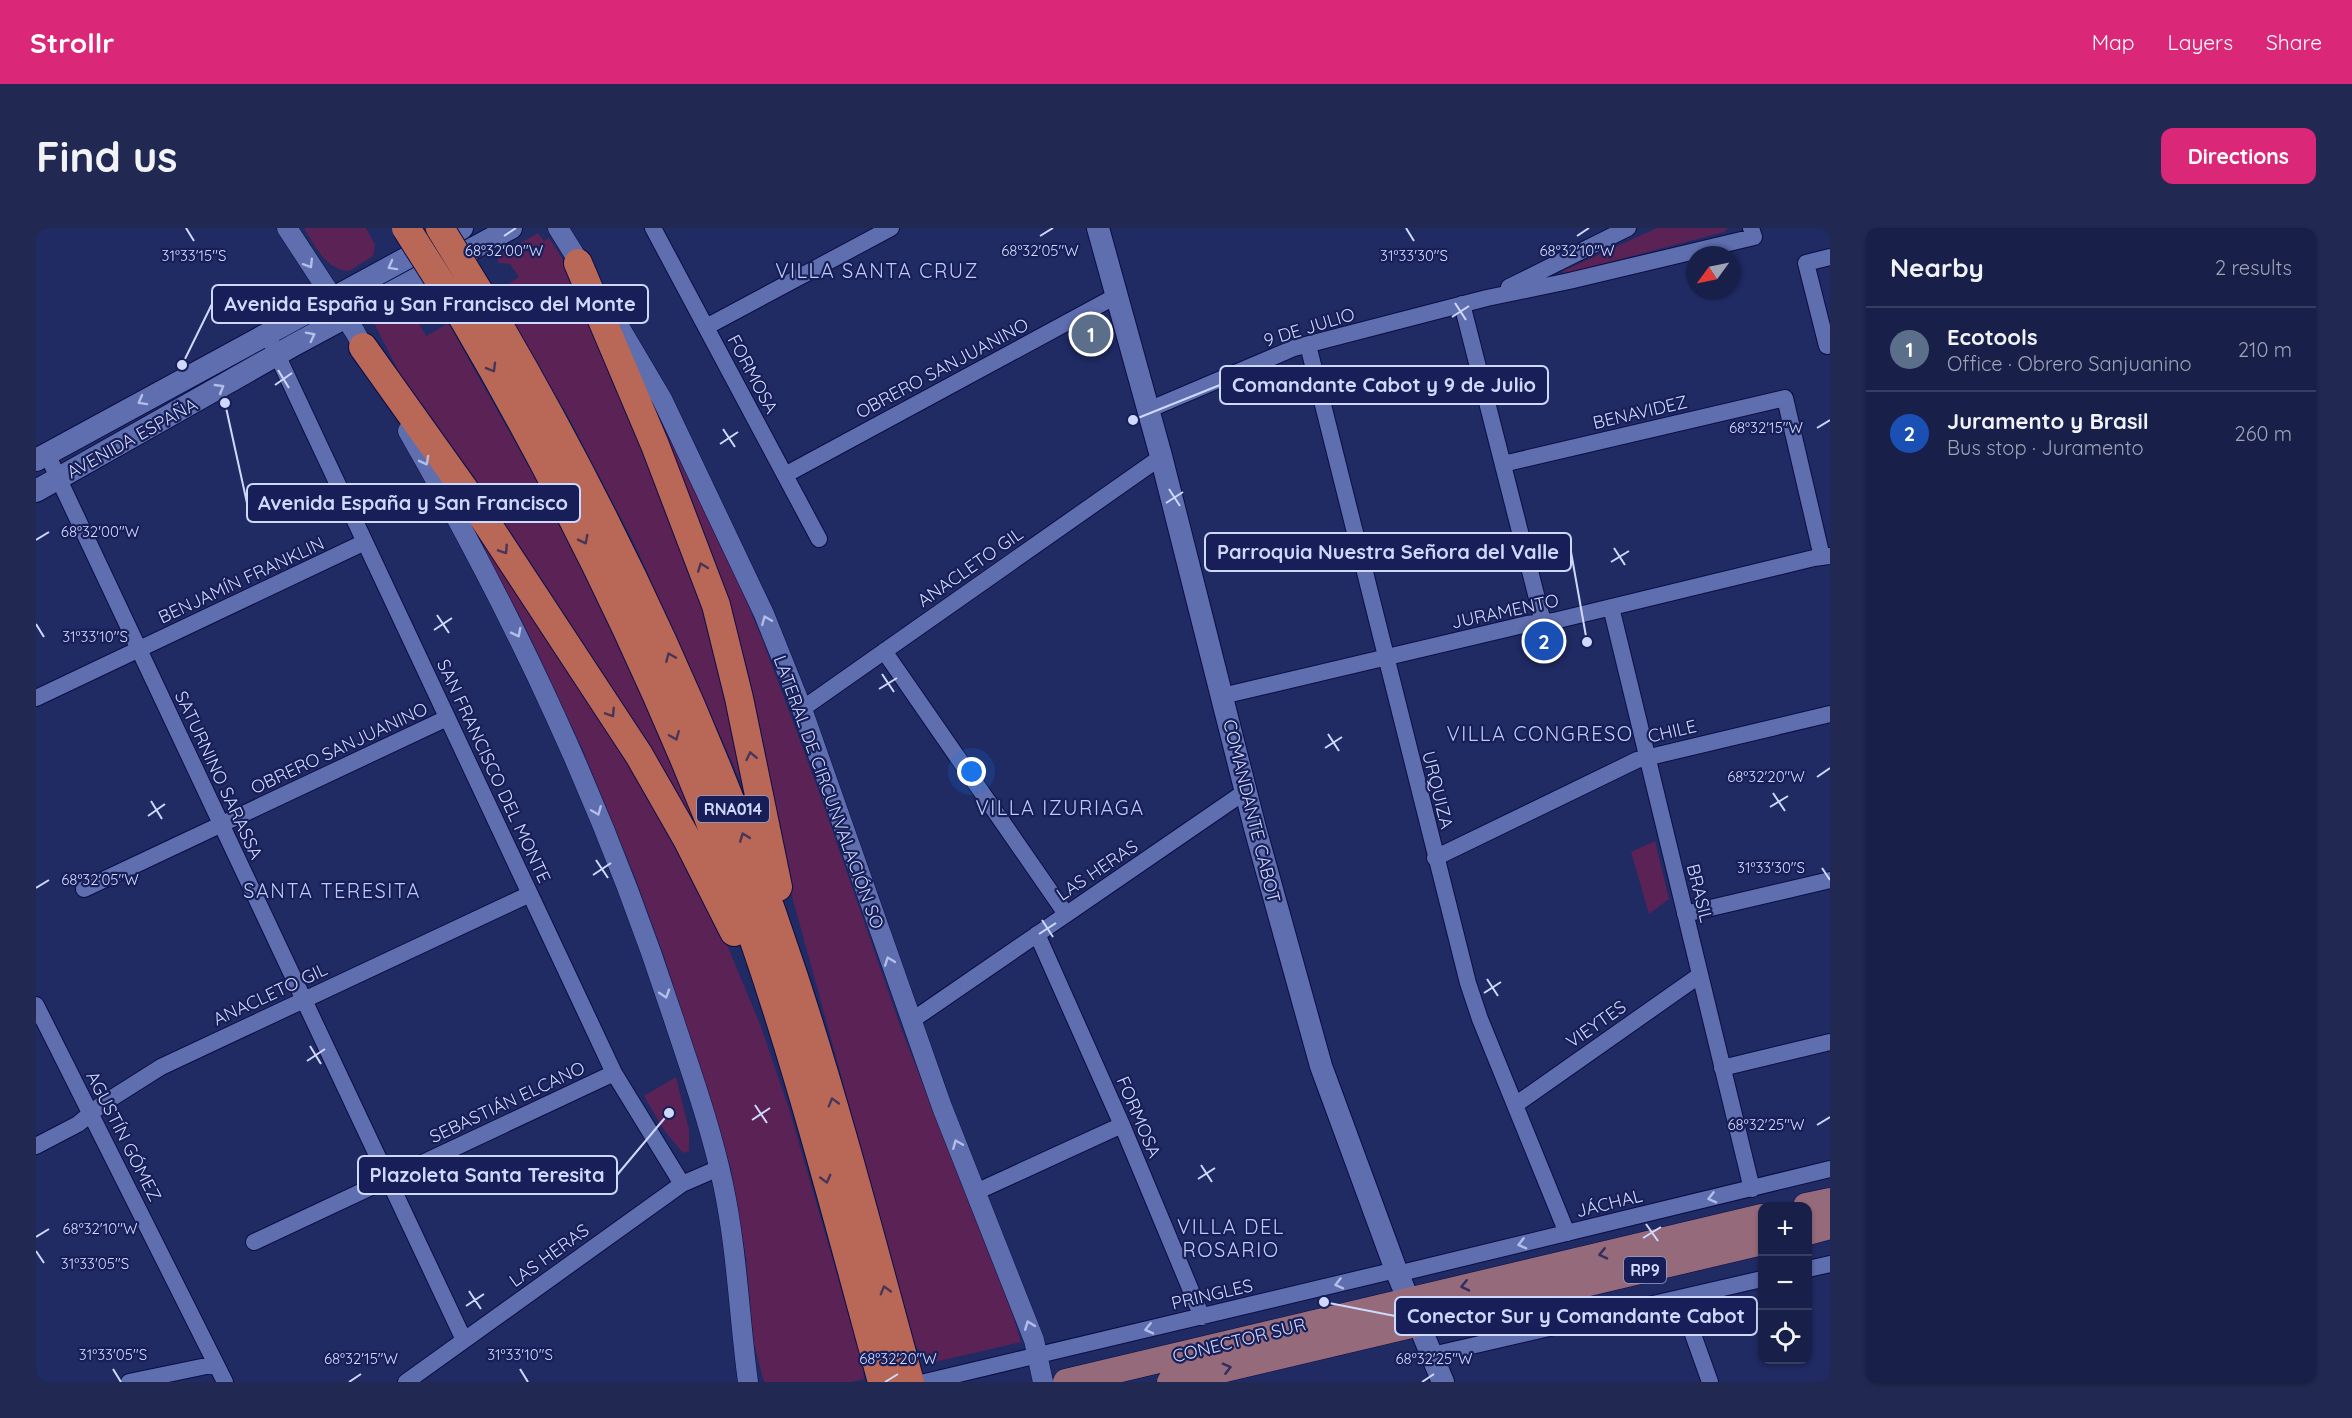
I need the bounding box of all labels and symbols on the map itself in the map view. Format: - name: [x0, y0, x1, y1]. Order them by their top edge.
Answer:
- text: 68°32'00"W: [465, 241, 544, 260]
- text: 68°32'05"W: [1001, 241, 1079, 260]
- text: 68°32'10"W: [1540, 241, 1615, 260]
- text: 31°33'15"S: [162, 246, 226, 265]
- text: 31°33'30"S: [1380, 246, 1448, 265]
- north arrow: [1686, 246, 1740, 300]
- one-way arrow: [302, 258, 314, 268]
- district label: VILLA SANTA CRUZ: [775, 258, 979, 283]
- one-way arrow: [388, 259, 399, 270]
- callout: Avenida España y San Francisco del Monte: [212, 285, 648, 323]
- text: Avenida España y San Francisco del Monte: [224, 291, 636, 316]
- street label: 9 DE JULIO: [1261, 302, 1357, 352]
- pin: 1: [1072, 312, 1110, 356]
- street label: OBRERO SANJUANINO: [852, 313, 1032, 423]
- street label: FORMOSA: [723, 330, 784, 418]
- one-way arrow: [305, 332, 316, 344]
- one-way arrow: [485, 362, 496, 372]
- callout: Comandante Cabot y 9 de Julio: [1220, 366, 1548, 404]
- text: Comandante Cabot y 9 de Julio: [1232, 372, 1536, 397]
- one-way arrow: [213, 384, 224, 396]
- street label: BENAVIDEZ: [1591, 390, 1689, 434]
- street label: AVENIDA ESPAÑA: [63, 392, 202, 483]
- one-way arrow: [138, 394, 148, 405]
- text: 68°32'15"W: [1729, 418, 1804, 437]
- one-way arrow: [418, 455, 429, 465]
- callout: Avenida España y San Francisco: [247, 484, 580, 522]
- text: Avenida España y San Francisco: [258, 490, 568, 515]
- text: 68°32'00"W: [61, 522, 140, 541]
- street label: ANACLETO GIL: [913, 522, 1028, 612]
- street label: BENJAMÍN FRANKLIN: [154, 531, 328, 629]
- callout: Parroquia Nuestra Señora del Valle: [1205, 533, 1571, 571]
- one-way arrow: [577, 534, 589, 545]
- text: Parroquia Nuestra Señora del Valle: [1217, 539, 1559, 564]
- one-way arrow: [497, 543, 508, 554]
- one-way arrow: [697, 562, 710, 573]
- street label: JURAMENTO: [1449, 588, 1561, 634]
- one-way arrow: [761, 615, 773, 626]
- pin: 2: [1524, 618, 1564, 664]
- text: 31°33'10"S: [62, 627, 128, 646]
- one-way arrow: [510, 627, 522, 638]
- street label: LATERAL DE CIRCUNVALACIÓN SO: [769, 652, 889, 932]
- one-way arrow: [665, 653, 677, 664]
- street label: SAN FRANCISCO DEL MONTE: [432, 656, 556, 886]
- street label: SATURNINO SARASSA: [170, 687, 268, 863]
- street label: OBRERO SANJUANINO: [247, 697, 431, 799]
- one-way arrow: [604, 706, 615, 717]
- street label: CHILE: [1646, 714, 1698, 748]
- street label: COMANDANTE CABOT: [1218, 717, 1286, 905]
- district label: VILLA CONGRESO: [1446, 721, 1634, 746]
- one-way arrow: [668, 730, 680, 741]
- street label: URQUIZA: [1417, 749, 1459, 832]
- one-way arrow: [745, 751, 758, 761]
- your location: [957, 757, 986, 786]
- text: 68°32'20"W: [1727, 767, 1805, 786]
- district label: VILLA IZURIAGA: [975, 795, 1145, 820]
- road number: RNA014: [697, 796, 769, 822]
- one-way arrow: [590, 805, 602, 816]
- one-way arrow: [739, 833, 751, 844]
- street label: LAS HERAS: [1052, 834, 1142, 906]
- text: 31°33'30"S: [1737, 858, 1805, 877]
- street label: BRASIL: [1682, 861, 1718, 925]
- text: 68°32'05"W: [61, 870, 139, 889]
- district label: SANTA TERESITA: [243, 878, 421, 903]
- one-way arrow: [884, 956, 897, 967]
- street label: ANACLETO GIL: [209, 957, 331, 1031]
- one-way arrow: [658, 988, 671, 998]
- street label: VIEYTES: [1561, 995, 1631, 1053]
- street label: SEBASTIÁN ELCANO: [426, 1056, 588, 1148]
- street label: AGUSTÍN GÓMEZ: [81, 1067, 167, 1205]
- street label: FORMOSA: [1112, 1073, 1167, 1162]
- one-way arrow: [828, 1097, 840, 1108]
- text: 68°32'25"W: [1728, 1115, 1805, 1134]
- one-way arrow: [952, 1139, 964, 1150]
- callout: Plazoleta Santa Teresita: [358, 1156, 617, 1194]
- text: Plazoleta Santa Teresita: [369, 1162, 605, 1187]
- one-way arrow: [819, 1173, 831, 1183]
- street label: JÁCHAL: [1573, 1184, 1645, 1222]
- one-way arrow: [1707, 1191, 1717, 1204]
- district label: VILLA DEL ROSARIO: [1177, 1214, 1285, 1262]
- street label: LAS HERAS: [505, 1218, 593, 1292]
- text: 68°32'10"W: [63, 1219, 138, 1238]
- one-way arrow: [1518, 1236, 1528, 1249]
- one-way arrow: [1599, 1247, 1609, 1260]
- text: 31°33'05"S: [61, 1254, 129, 1273]
- road number: RP9: [1624, 1257, 1666, 1283]
- street label: PRINGLES: [1169, 1273, 1255, 1315]
- one-way arrow: [1334, 1276, 1344, 1289]
- one-way arrow: [1460, 1279, 1470, 1292]
- one-way arrow: [880, 1285, 892, 1296]
- callout: Conector Sur y Comandante Cabot: [1395, 1297, 1757, 1335]
- text: Conector Sur y Comandante Cabot: [1407, 1303, 1745, 1328]
- street label: CONECTOR SUR: [1170, 1312, 1308, 1368]
- one-way arrow: [1024, 1321, 1036, 1332]
- one-way arrow: [1144, 1322, 1154, 1335]
- text: 31°33'05"S: [79, 1345, 147, 1364]
- text: 31°33'10"S: [487, 1345, 553, 1364]
- text: 68°32'15"W: [324, 1349, 399, 1368]
- text: 68°32'20"W: [859, 1349, 937, 1368]
- text: 68°32'25"W: [1396, 1349, 1473, 1368]
- one-way arrow: [1222, 1363, 1232, 1376]

